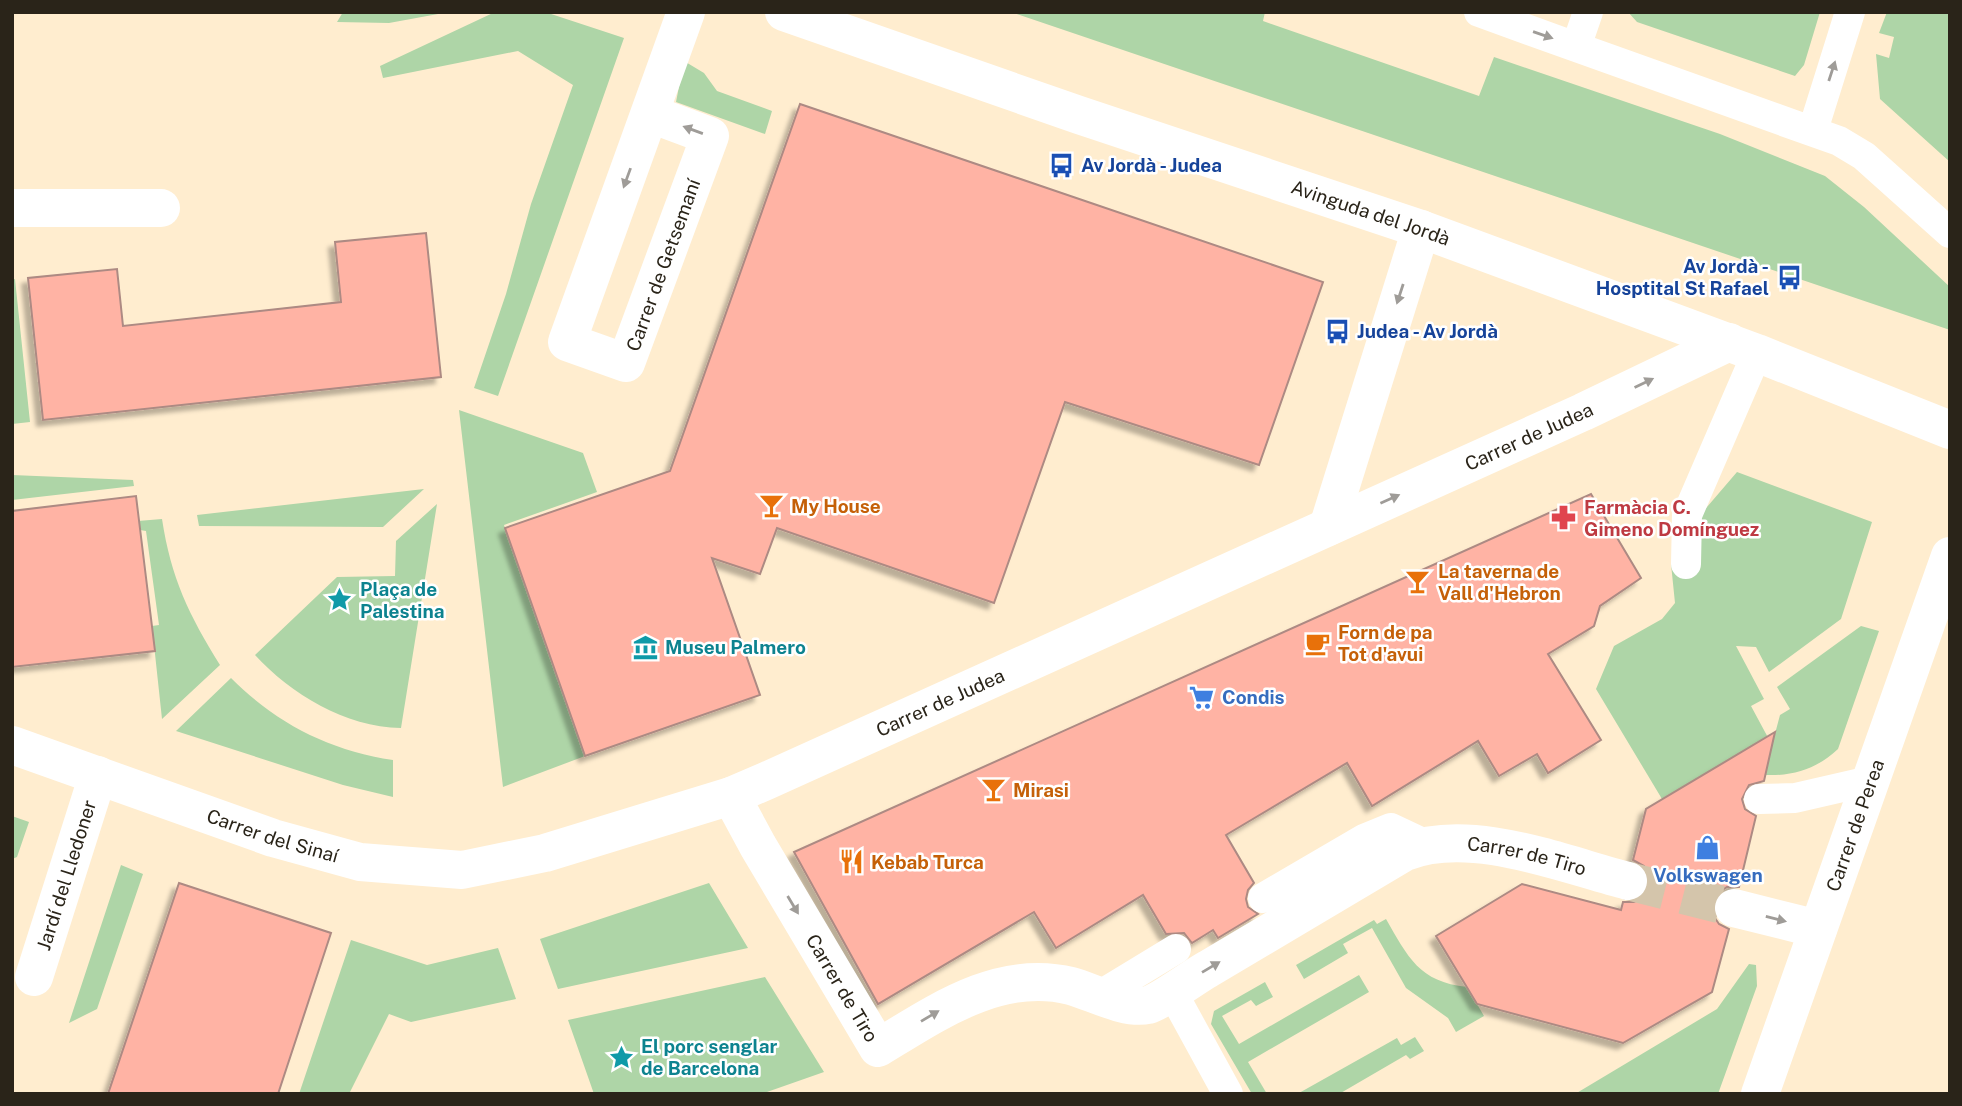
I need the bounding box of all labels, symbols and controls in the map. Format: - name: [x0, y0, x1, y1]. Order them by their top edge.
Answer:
- one-way arrow: [1532, 30, 1553, 41]
- one-way arrow: [1827, 60, 1837, 81]
- one-way arrow: [683, 124, 704, 135]
- bus stop icon: Av Jordà - Judea: [1047, 151, 1075, 179]
- place label: Av Jordà - Judea: [1081, 154, 1222, 176]
- one-way arrow: [621, 168, 632, 189]
- street label: Carrer de Getsemaní: [622, 175, 705, 354]
- street label: Avinguda del Jordà: [1288, 176, 1453, 250]
- place label: Av Jordà - Hosptital St Rafael: [1596, 255, 1769, 299]
- bus stop icon: Av Jordà - Hosptital St Rafael: [1775, 263, 1803, 291]
- one-way arrow: [1395, 284, 1405, 305]
- bus stop icon: Judea - Av Jordà: [1323, 317, 1351, 345]
- place label: Judea - Av Jordà: [1357, 320, 1498, 342]
- one-way arrow: [1634, 377, 1654, 388]
- street label: Carrer de Judea: [1461, 398, 1597, 475]
- bar icon: My House: [757, 492, 785, 520]
- one-way arrow: [1380, 493, 1400, 505]
- place label: My House: [791, 495, 881, 517]
- place label: Farmàcia C. Gimeno Domínguez: [1584, 496, 1759, 540]
- pharmacy icon: Farmàcia C. Gimeno Domínguez: [1550, 504, 1578, 532]
- place label: La taverna de Vall d'Hebron: [1438, 560, 1561, 604]
- bar icon: La taverna de Vall d'Hebron: [1404, 568, 1432, 596]
- place label: Plaça de Palestina: [360, 578, 444, 622]
- place icon: Plaça de Palestina: [326, 586, 354, 614]
- place label: Forn de pa Tot d'avui: [1338, 621, 1432, 665]
- cafe icon: Forn de pa Tot d'avui: [1304, 629, 1332, 657]
- museum icon: Museu Palmero: [631, 633, 659, 661]
- place label: Museu Palmero: [665, 636, 806, 658]
- street label: Carrer de Judea: [873, 664, 1008, 741]
- supermarket icon: Condis: [1188, 683, 1216, 711]
- place label: Condis: [1222, 686, 1285, 708]
- street label: Carrer de Perea: [1821, 756, 1888, 894]
- bar icon: Mirasi: [979, 776, 1007, 804]
- place label: Mirasi: [1013, 779, 1069, 801]
- street label: Jardí del Lledoner: [32, 797, 100, 953]
- street label: Carrer del Sinaí: [204, 804, 341, 867]
- street label: Carrer de Tiro: [1466, 832, 1589, 880]
- shop icon: Volkswagen: [1694, 833, 1722, 861]
- restaurant icon: Kebab Turca: [837, 848, 865, 876]
- place label: Kebab Turca: [871, 851, 984, 873]
- place label: Volkswagen: [1653, 864, 1763, 886]
- one-way arrow: [786, 895, 799, 914]
- one-way arrow: [1765, 914, 1787, 925]
- street label: Carrer de Tiro: [802, 930, 883, 1046]
- one-way arrow: [1202, 960, 1221, 973]
- one-way arrow: [921, 1010, 940, 1022]
- place label: El porc senglar de Barcelona: [641, 1035, 777, 1079]
- place icon: El porc senglar de Barcelona: [607, 1043, 635, 1071]

